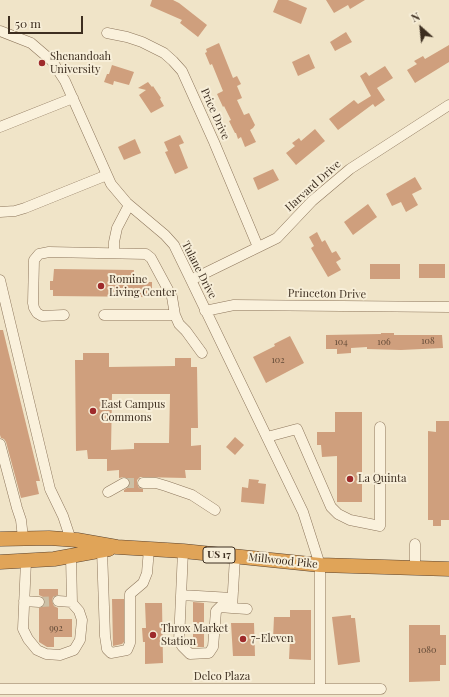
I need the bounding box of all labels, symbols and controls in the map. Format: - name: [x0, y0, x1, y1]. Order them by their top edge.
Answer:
- scale bar: [10, 8, 85, 34]
- north arrow: [401, 8, 441, 48]
- text: N: [408, 8, 422, 25]
- text: 50 m: [15, 15, 41, 31]
- place label: Shenandoah University: [50, 50, 111, 76]
- marker: Shenandoah University: [37, 58, 47, 68]
- street label: Price Drive: [198, 86, 232, 142]
- street label: Harvard Drive: [283, 158, 343, 214]
- street label: Tulane Drive: [179, 239, 219, 301]
- place label: Romine Living Center: [109, 273, 176, 299]
- marker: Romine Living Center: [96, 281, 106, 291]
- street label: Princeton Drive: [288, 287, 366, 301]
- house number: 108: [421, 336, 435, 346]
- house number: 104: [334, 337, 348, 347]
- house number: 106: [377, 337, 391, 347]
- house number: 102: [271, 355, 285, 365]
- place label: East Campus Commons: [101, 398, 165, 424]
- marker: East Campus Commons: [88, 406, 98, 416]
- place label: La Quinta: [358, 472, 406, 486]
- marker: La Quinta: [345, 474, 355, 484]
- road number: US 17: [203, 547, 235, 563]
- street label: Millwood Pike: [248, 551, 318, 571]
- place label: Throx Market Station: [161, 622, 228, 648]
- house number: 992: [49, 623, 63, 633]
- marker: Throx Market Station: [148, 630, 158, 640]
- place label: 7-Eleven: [251, 632, 293, 646]
- marker: 7-Eleven: [238, 634, 248, 644]
- house number: 1080: [418, 645, 436, 655]
- street label: Delco Plaza: [194, 670, 250, 684]

